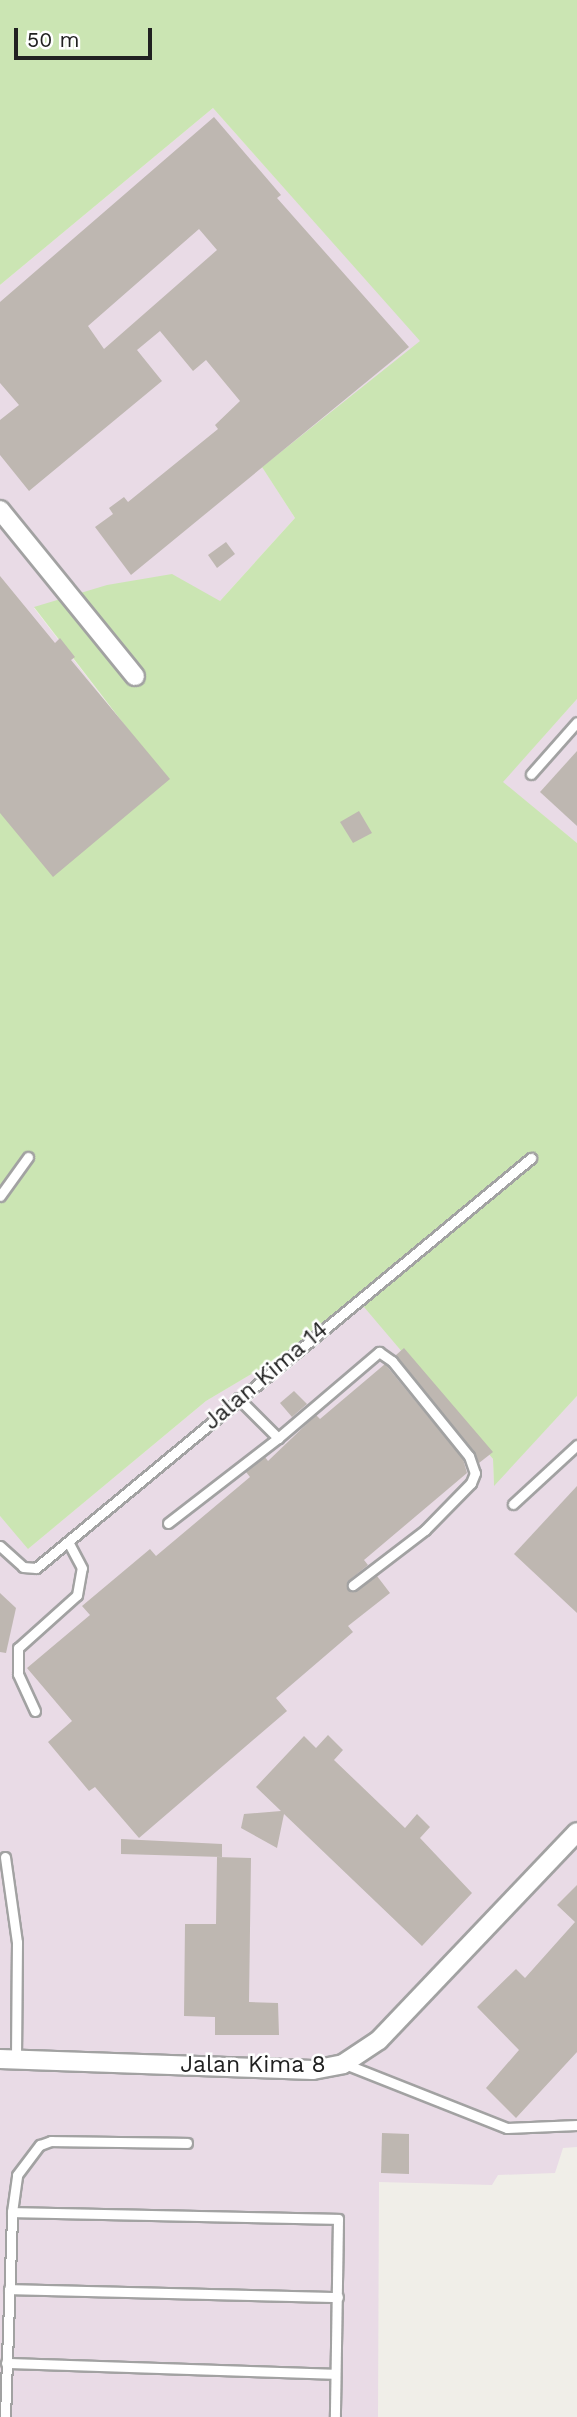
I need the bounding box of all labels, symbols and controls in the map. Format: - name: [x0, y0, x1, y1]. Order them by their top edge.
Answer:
- scale bar: [18, 14, 156, 58]
- text: 50 m: [27, 27, 79, 52]
- street label: Jalan Kima 14: [198, 1316, 334, 1436]
- street label: Jalan Kima 8: [180, 2051, 326, 2079]

